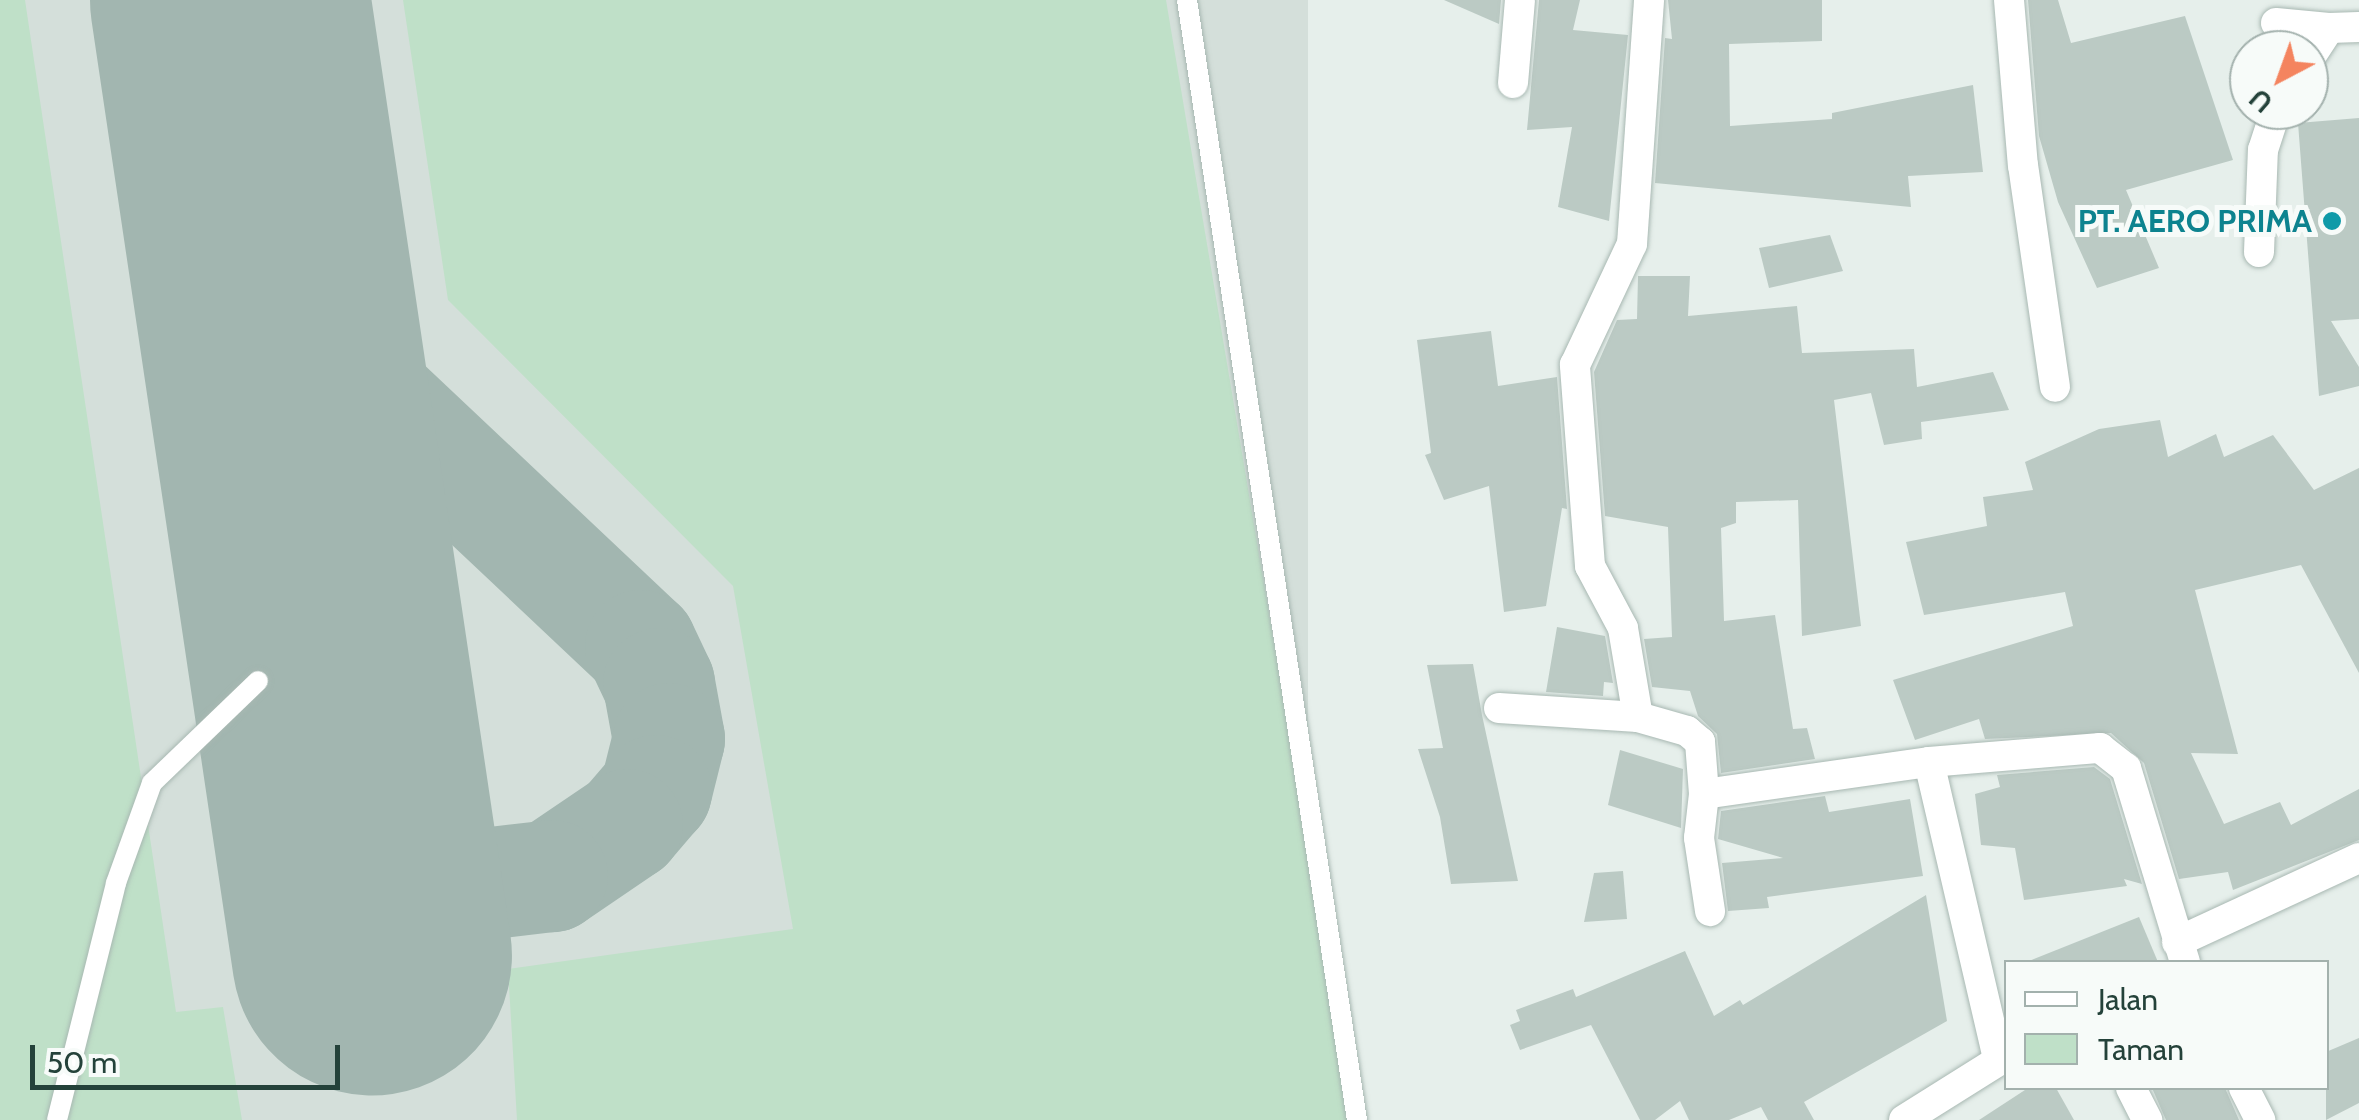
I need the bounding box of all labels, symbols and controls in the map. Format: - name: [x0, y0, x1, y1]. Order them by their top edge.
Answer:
- north arrow: [2229, 30, 2329, 130]
- text: U: [2242, 82, 2279, 121]
- place label: PT. AERO PRIMA: [2078, 202, 2312, 240]
- marker: PT. AERO PRIMA: [2321, 210, 2343, 232]
- legend: [2004, 960, 2329, 1090]
- text: Jalan: [2098, 981, 2158, 1018]
- scale bar: [35, 1025, 345, 1087]
- text: Taman: [2098, 1031, 2184, 1068]
- text: 50 m: [47, 1044, 117, 1081]

